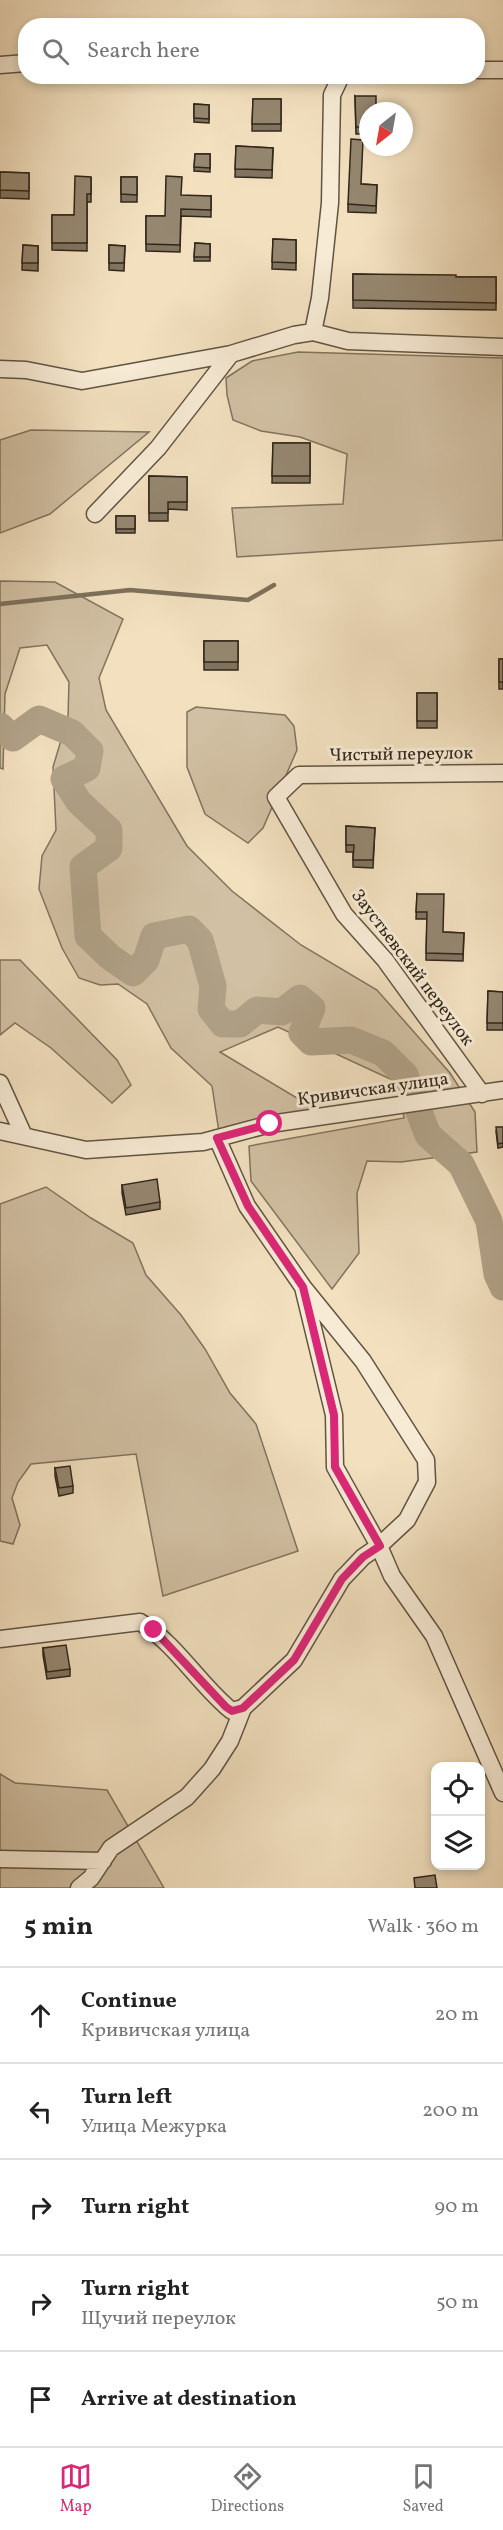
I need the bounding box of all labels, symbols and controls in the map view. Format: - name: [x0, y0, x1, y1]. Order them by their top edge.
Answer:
- search box: [18, 18, 485, 84]
- icon: search: [39, 35, 72, 68]
- text: Search here: [87, 36, 200, 67]
- north arrow: [359, 102, 413, 156]
- street label: Чистый переулок: [329, 741, 474, 769]
- street label: Заустьевский переулок: [345, 884, 480, 1052]
- street label: Кривичская улица: [296, 1067, 450, 1113]
- route start: [256, 1110, 282, 1136]
- route end: [140, 1616, 166, 1642]
- map controls: [431, 1762, 485, 1870]
- button: locate: [431, 1762, 485, 1816]
- button: layers: [431, 1816, 485, 1870]
- text: 5 min: [24, 1909, 93, 1945]
- text: Walk · 360 m: [367, 1913, 479, 1941]
- text: Continue: [81, 1986, 177, 2017]
- icon: ahead: [24, 1999, 57, 2032]
- text: 20 m: [435, 2001, 479, 2029]
- text: Кривичская улица: [81, 2017, 250, 2045]
- text: Turn left: [81, 2082, 172, 2113]
- icon: left: [24, 2095, 57, 2128]
- text: 200 m: [422, 2097, 479, 2125]
- text: Улица Межурка: [81, 2113, 227, 2141]
- icon: right: [24, 2191, 57, 2224]
- text: Turn right: [81, 2192, 189, 2223]
- text: 90 m: [435, 2193, 479, 2221]
- text: Turn right: [81, 2274, 189, 2305]
- icon: right: [24, 2287, 57, 2320]
- text: 50 m: [436, 2289, 479, 2317]
- text: Щучий переулок: [81, 2305, 236, 2333]
- icon: arrive: [24, 2383, 57, 2416]
- text: Arrive at destination: [81, 2384, 297, 2415]
- tab: Map: [59, 2460, 92, 2518]
- tab: Directions: [211, 2460, 284, 2518]
- tab: Saved: [403, 2460, 444, 2518]

